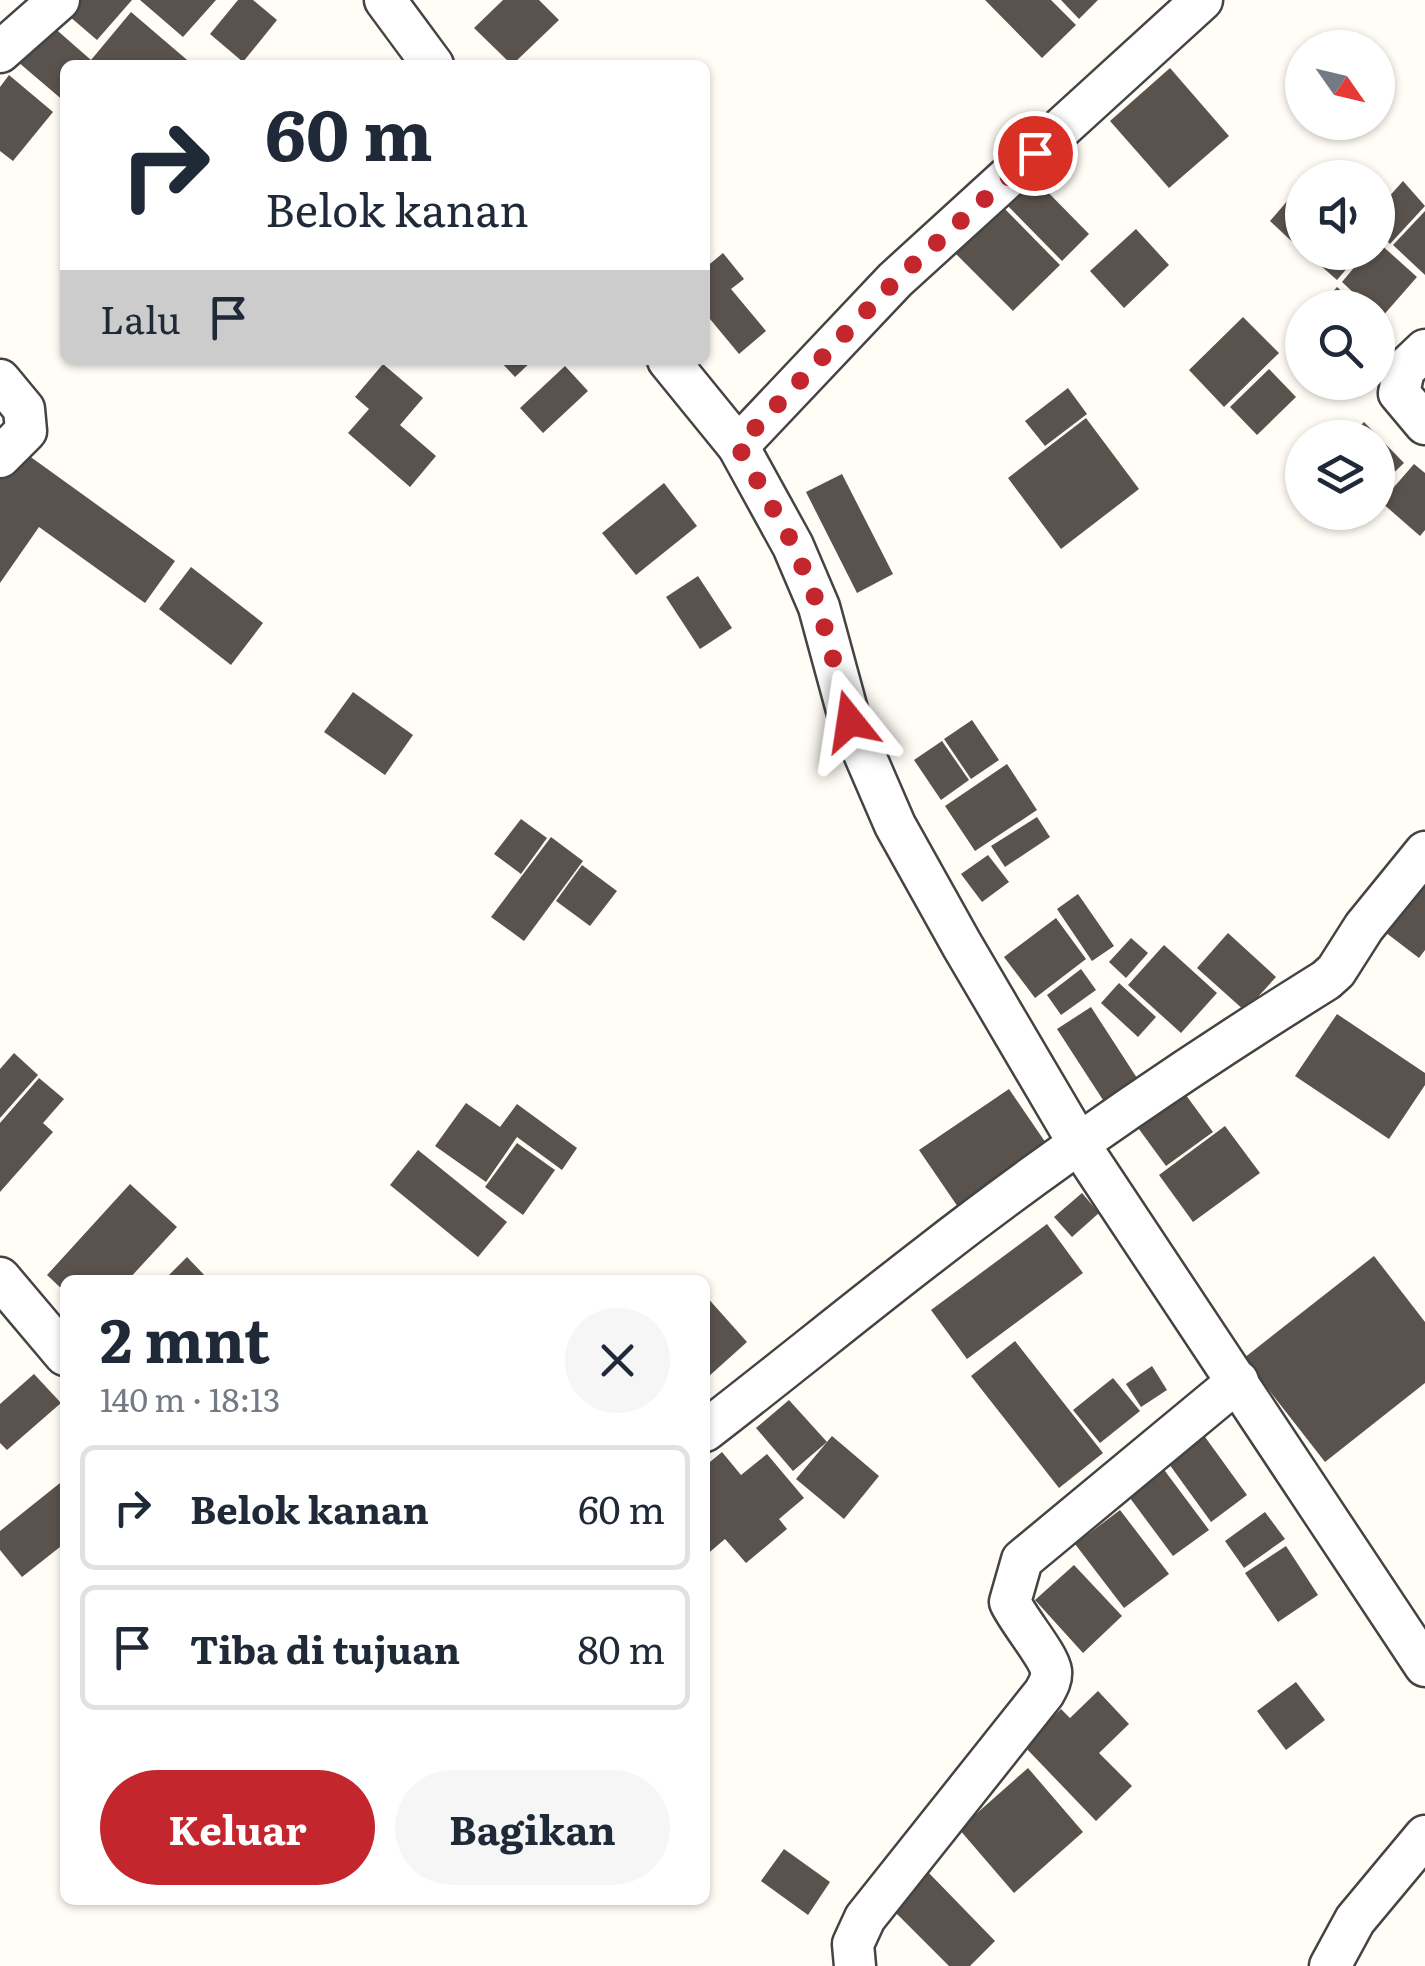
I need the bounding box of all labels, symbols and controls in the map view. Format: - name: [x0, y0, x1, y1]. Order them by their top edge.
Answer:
- north arrow: [1285, 30, 1395, 140]
- map controls: [1285, 30, 1395, 530]
- text: 60 m: [265, 79, 433, 183]
- icon: right: [100, 100, 230, 230]
- pin: [993, 111, 1078, 196]
- icon: arrive: [1008, 126, 1063, 181]
- button: sound: [1285, 160, 1395, 270]
- text: Belok kanan: [265, 174, 529, 241]
- text: Lalu: [100, 289, 181, 346]
- icon: arrive: [201, 290, 256, 345]
- button: search: [1285, 290, 1395, 400]
- button: layers: [1285, 420, 1395, 530]
- position arrow: [798, 669, 902, 773]
- text: 2 mnt: [100, 1292, 270, 1381]
- button: close: [565, 1308, 670, 1413]
- text: 140 m · 18:13: [100, 1374, 280, 1422]
- text: Belok kanan: [190, 1479, 429, 1536]
- text: 60 m: [578, 1479, 665, 1536]
- icon: right: [105, 1480, 160, 1535]
- text: Tiba di tujuan: [190, 1619, 460, 1676]
- text: 80 m: [578, 1619, 665, 1676]
- icon: arrive: [105, 1620, 160, 1675]
- button: Keluar: [100, 1770, 375, 1885]
- button: Bagikan: [395, 1770, 670, 1885]

